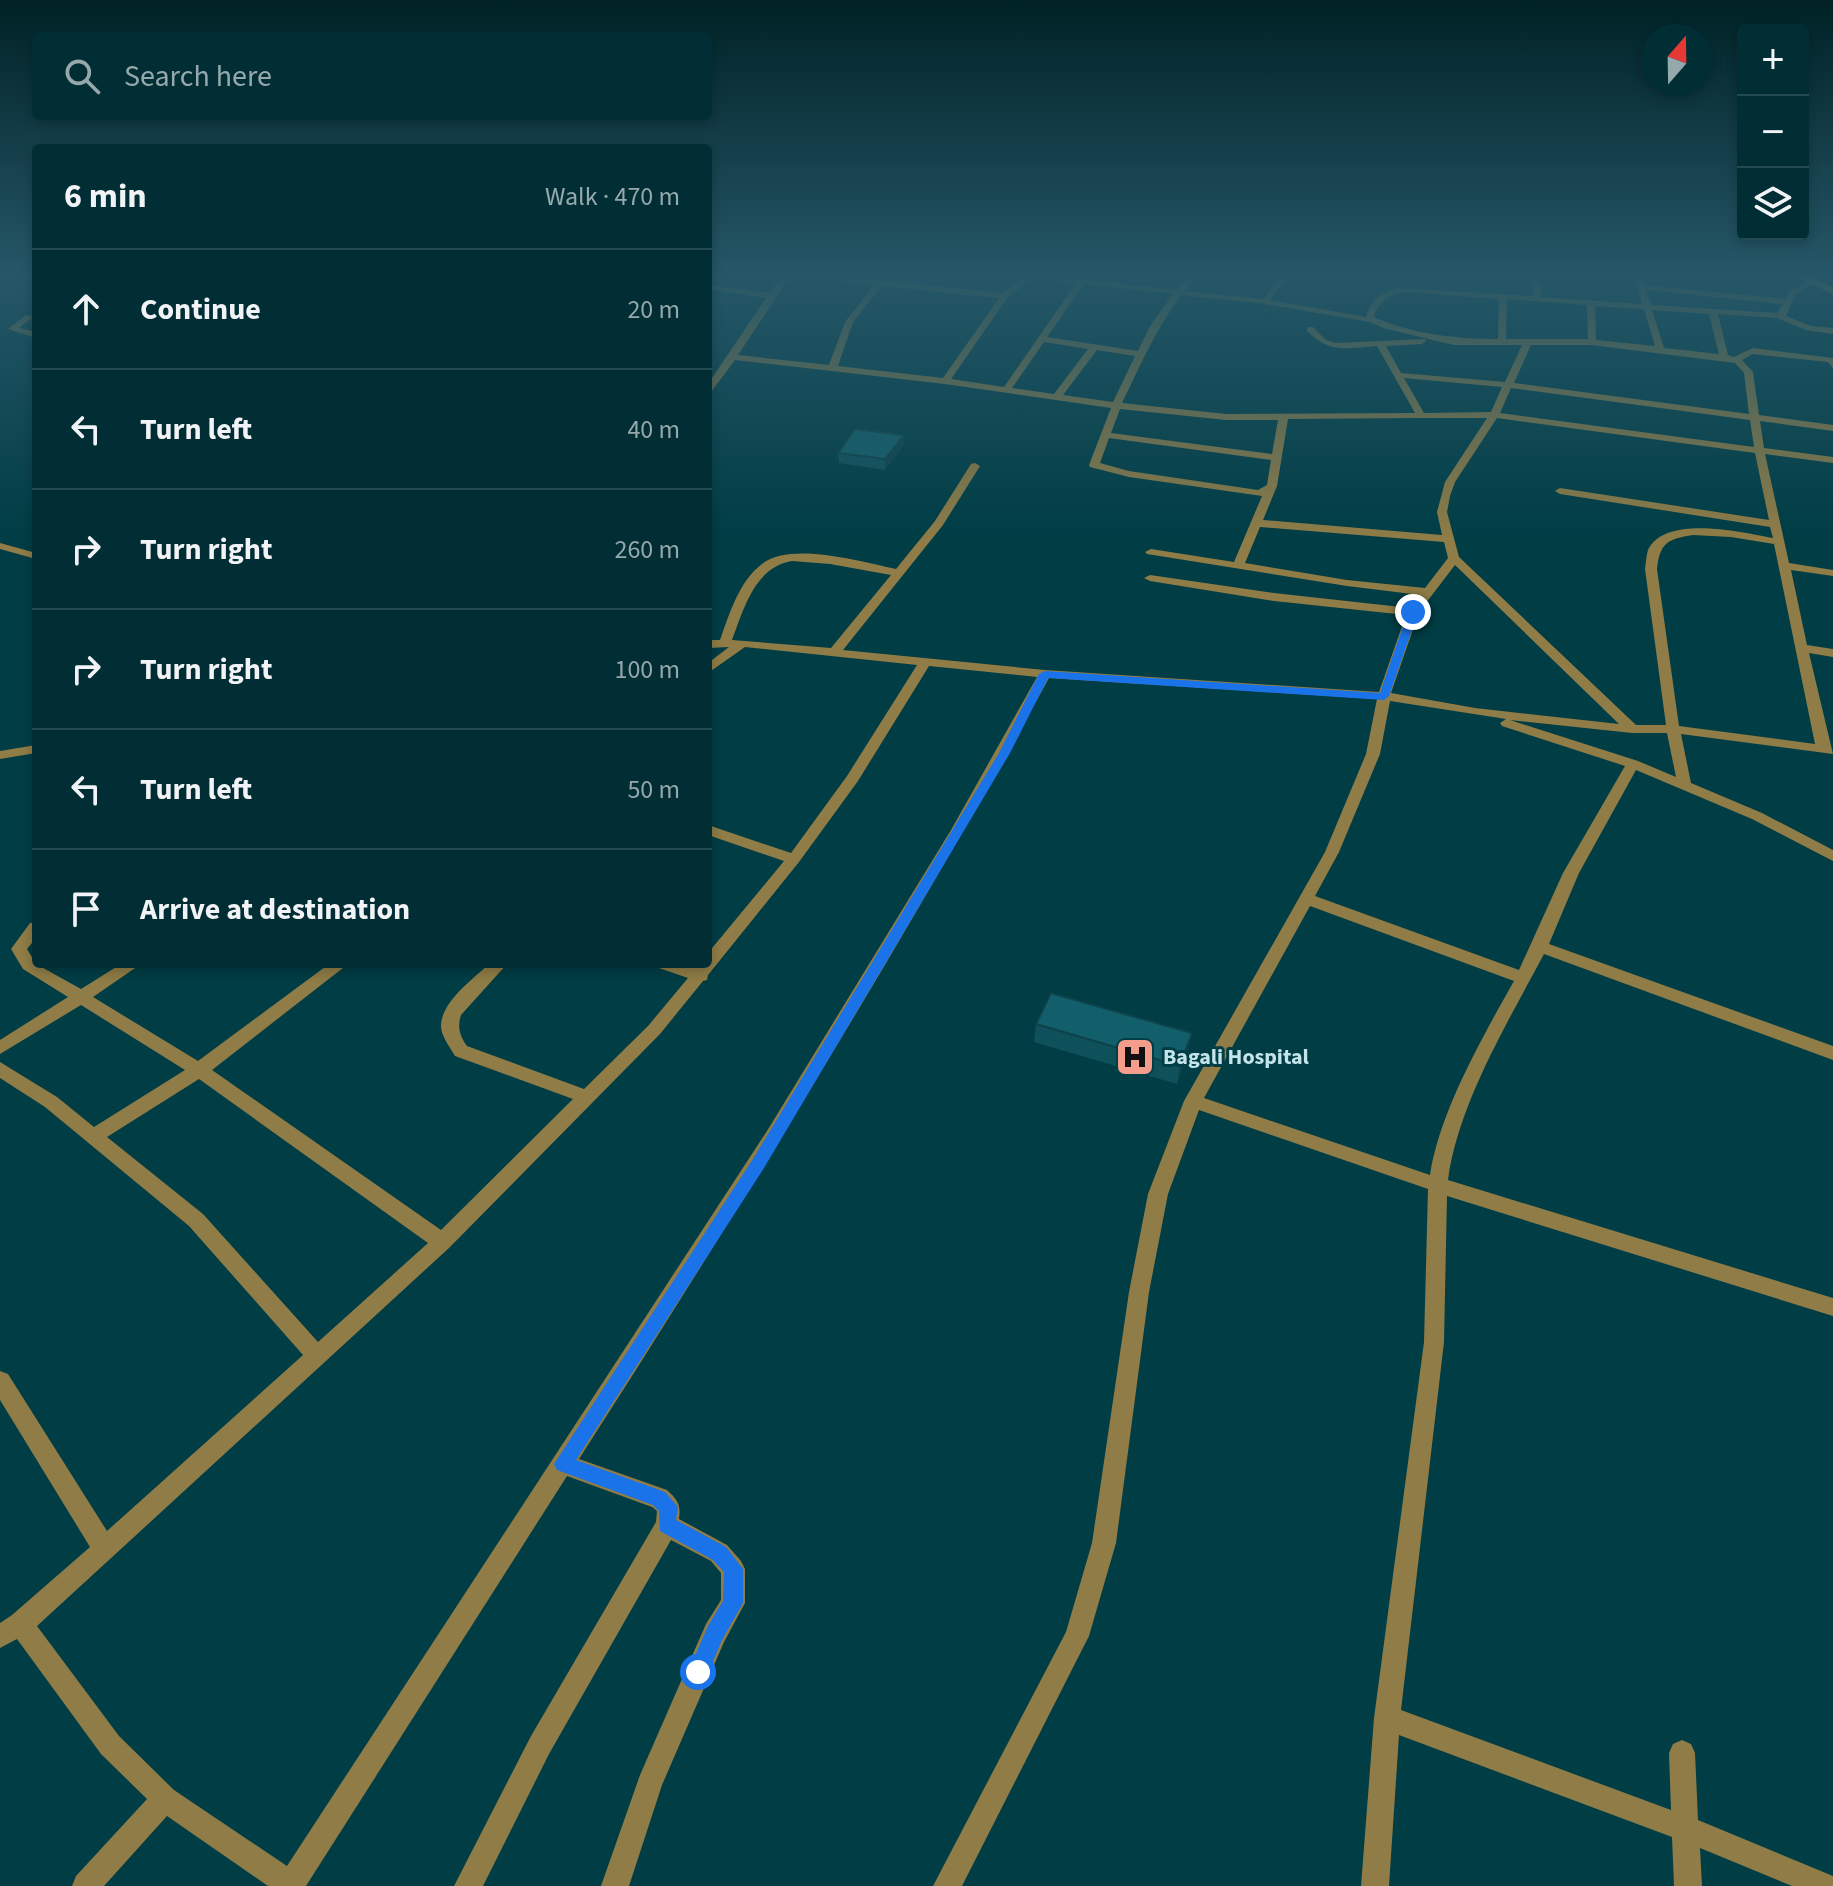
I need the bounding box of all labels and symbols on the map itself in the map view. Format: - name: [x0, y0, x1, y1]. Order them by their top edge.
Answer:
- north arrow: [1641, 24, 1713, 96]
- route end: [1395, 594, 1431, 630]
- hospital icon: Bagali Hospital: [1114, 1036, 1156, 1078]
- place label: Bagali Hospital: [1163, 1041, 1310, 1073]
- route start: [680, 1654, 716, 1690]

